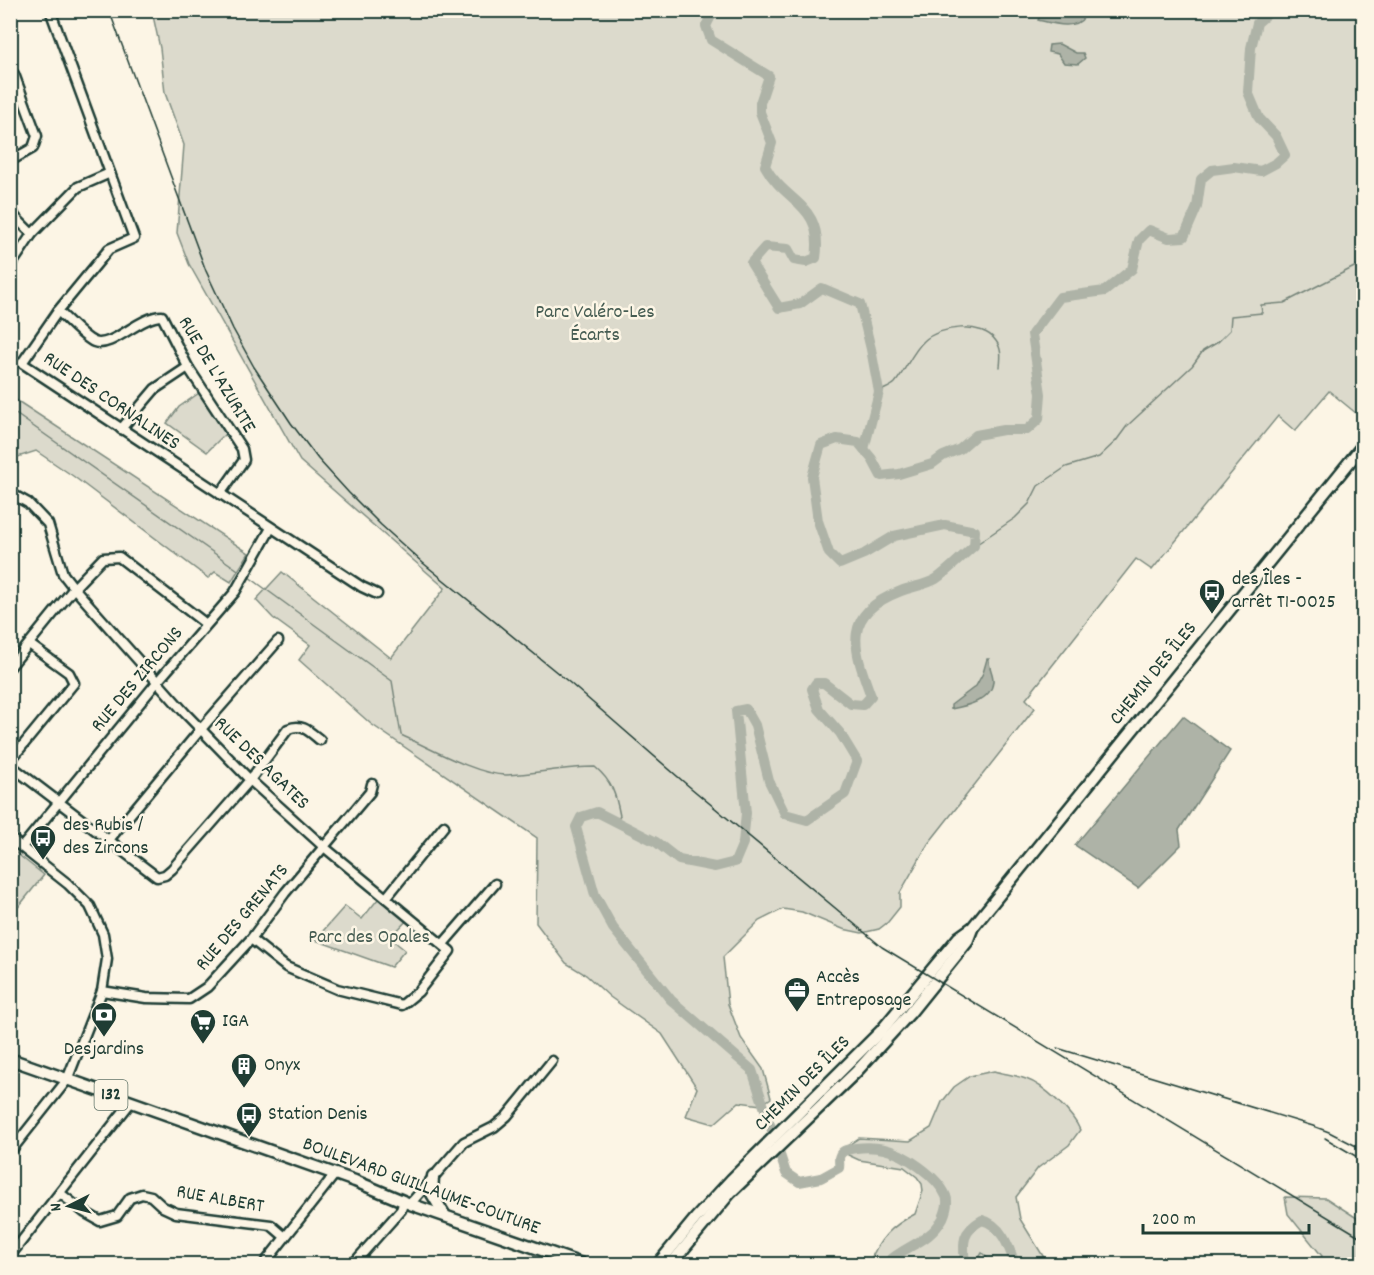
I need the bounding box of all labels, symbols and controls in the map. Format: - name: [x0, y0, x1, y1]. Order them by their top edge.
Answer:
- park label: Parc Valéro-Les Écarts: [535, 299, 655, 350]
- street label: RUE DE L'AZURITE: [170, 311, 262, 439]
- street label: RUE DES CORNALINES: [37, 346, 185, 458]
- place label: des Îles - arrêt T1-0025: [1232, 566, 1336, 617]
- bus stop icon: des Îles - arrêt T1-0025: [1197, 577, 1227, 615]
- street label: CHEMIN DES ÎLES: [1103, 616, 1205, 732]
- street label: RUE DES ZIRCONS: [85, 621, 191, 739]
- street label: RUE DES AGATES: [207, 711, 315, 817]
- place label: des Rubis / des Zircons: [63, 812, 149, 863]
- bus stop icon: des Rubis / des Zircons: [28, 823, 58, 861]
- street label: RUE DES GRENATS: [190, 858, 296, 978]
- park label: Parc des Opales: [308, 924, 430, 952]
- place label: Accès Entreposage: [816, 964, 912, 1015]
- office icon: Accès Entreposage: [782, 975, 812, 1013]
- bank icon: Desjardins: [89, 1000, 119, 1038]
- supermarket icon: IGA: [188, 1007, 218, 1045]
- place label: IGA: [222, 1008, 249, 1036]
- street label: CHEMIN DES ÎLES: [749, 1030, 857, 1138]
- place label: Desjardins: [64, 1036, 144, 1064]
- building icon: Onyx: [229, 1051, 259, 1089]
- place label: Onyx: [264, 1052, 301, 1080]
- road number: 132: [94, 1080, 128, 1110]
- bus stop icon: Station Denis: [234, 1100, 264, 1138]
- place label: Station Denis: [268, 1101, 368, 1129]
- street label: BOULEVARD GUILLAUME-COUTURE: [298, 1131, 544, 1243]
- north arrow: [39, 1176, 99, 1236]
- street label: RUE ALBERT: [174, 1179, 266, 1221]
- scale bar: [1143, 1197, 1310, 1235]
- text: N: [45, 1202, 68, 1212]
- text: 200 m: [1152, 1208, 1196, 1233]

